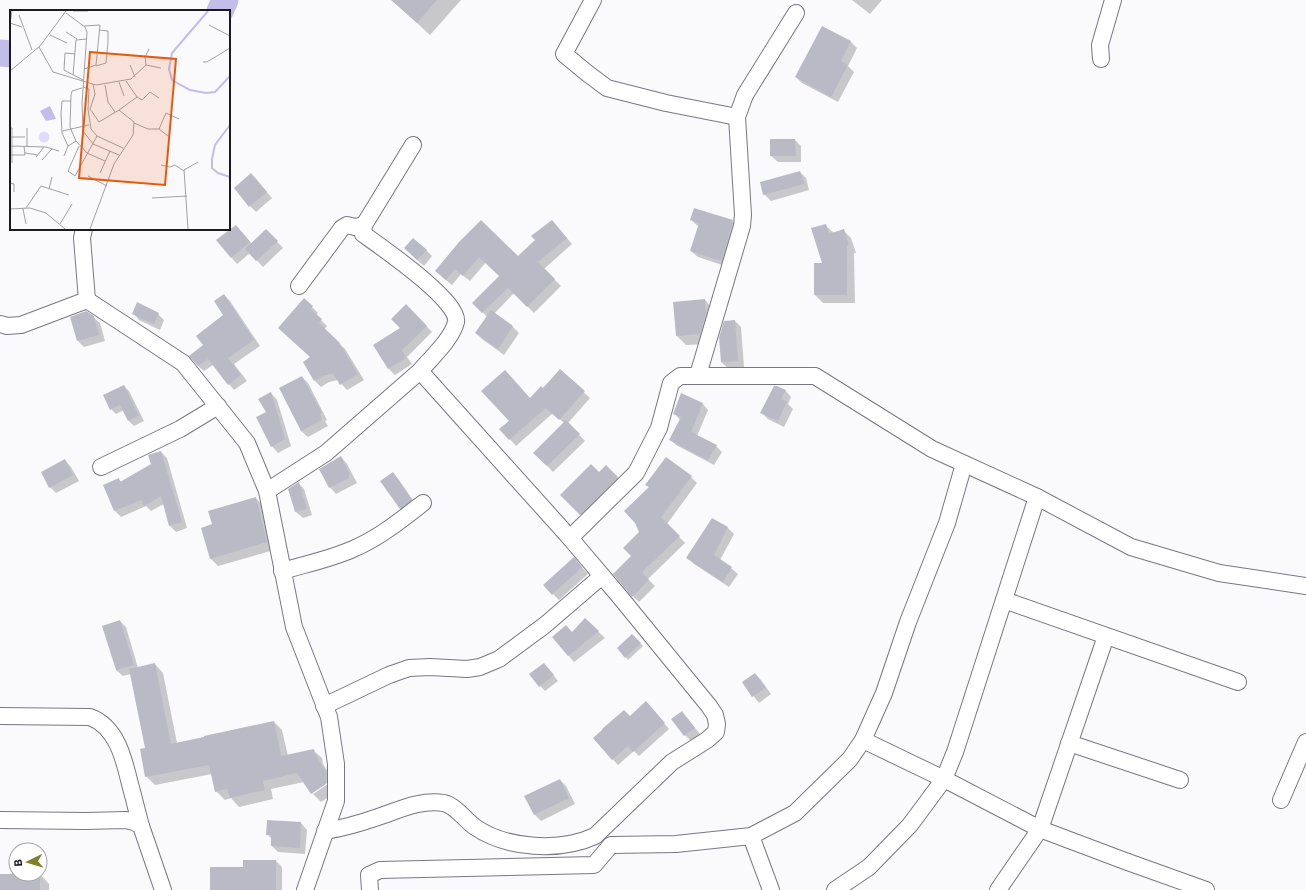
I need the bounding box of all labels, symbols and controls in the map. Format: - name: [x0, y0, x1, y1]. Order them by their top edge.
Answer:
- inset map: [10, 10, 230, 230]
- north arrow: [8, 842, 48, 882]
- text: B: [11, 859, 25, 867]

